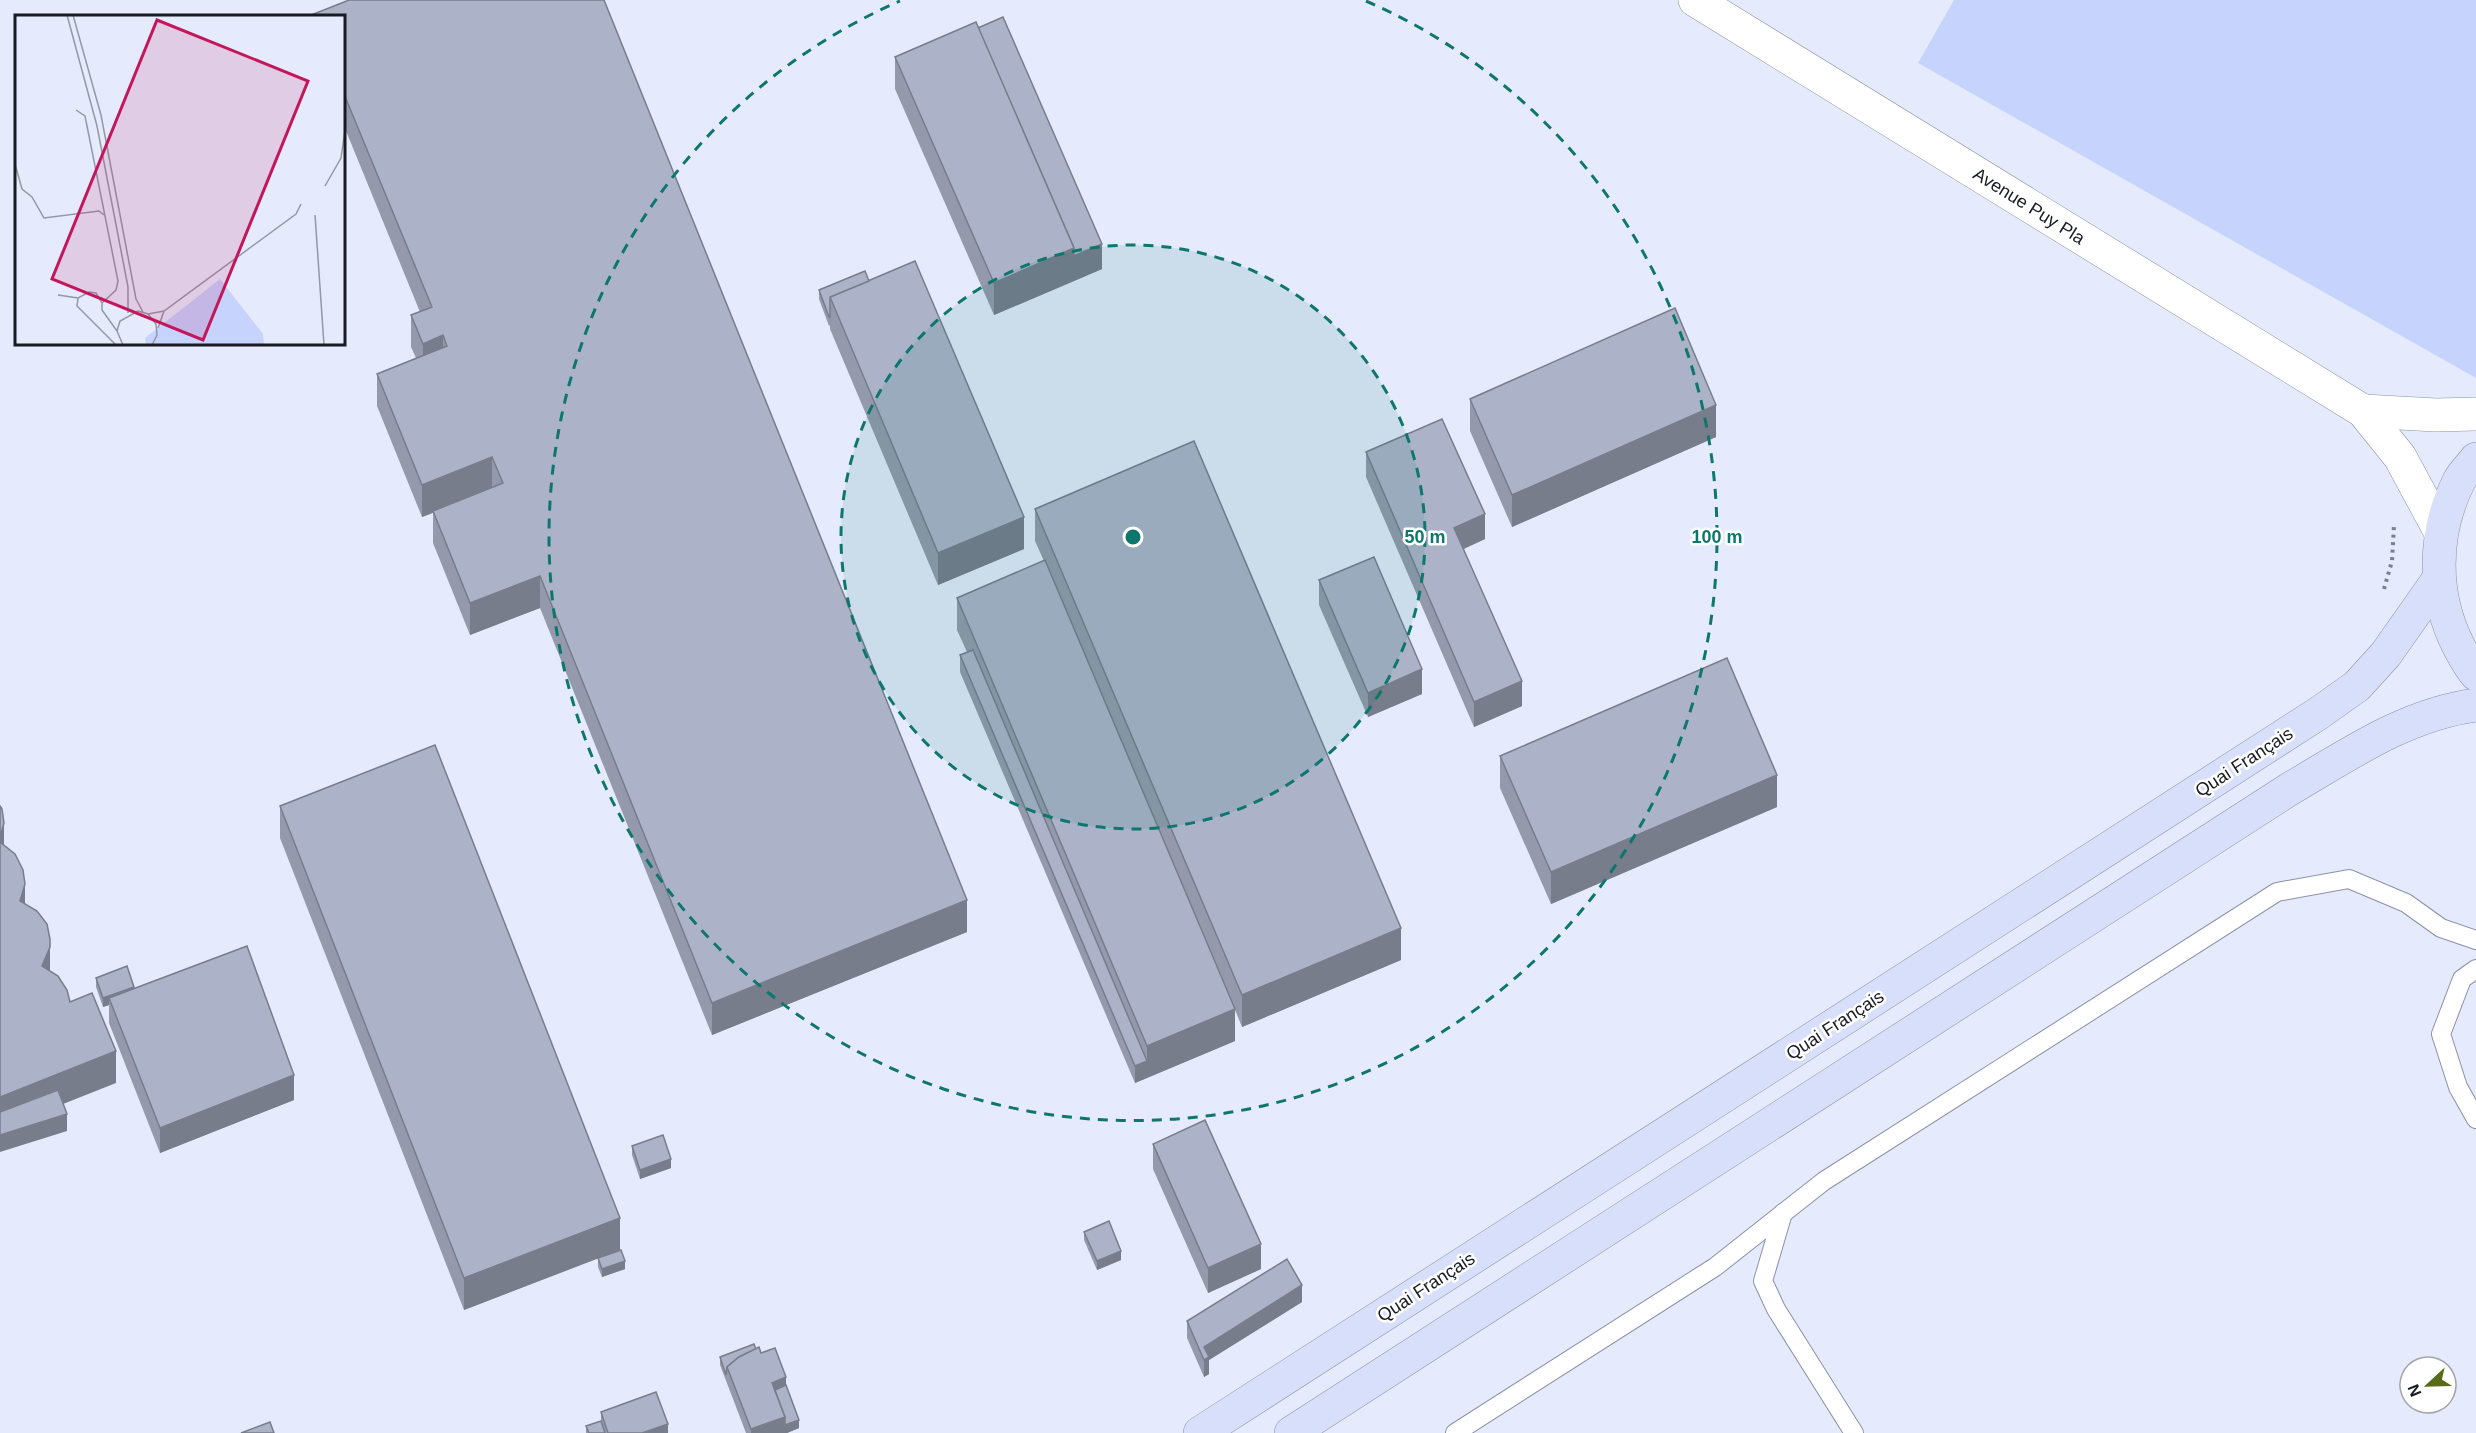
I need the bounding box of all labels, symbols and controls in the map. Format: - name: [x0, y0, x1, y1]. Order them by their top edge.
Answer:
- inset map: [15, 15, 345, 345]
- street label: Avenue Puy Pla: [1970, 164, 2089, 249]
- centre of rings: [1123, 527, 1143, 547]
- text: 50 m: [1404, 527, 1446, 547]
- text: 100 m: [1691, 527, 1743, 547]
- street label: Quai Français: [2192, 723, 2296, 801]
- street label: Quai Français: [1783, 986, 1887, 1064]
- street label: Quai Français: [1374, 1248, 1478, 1326]
- north arrow: [2398, 1355, 2458, 1415]
- text: N: [2405, 1382, 2425, 1399]

